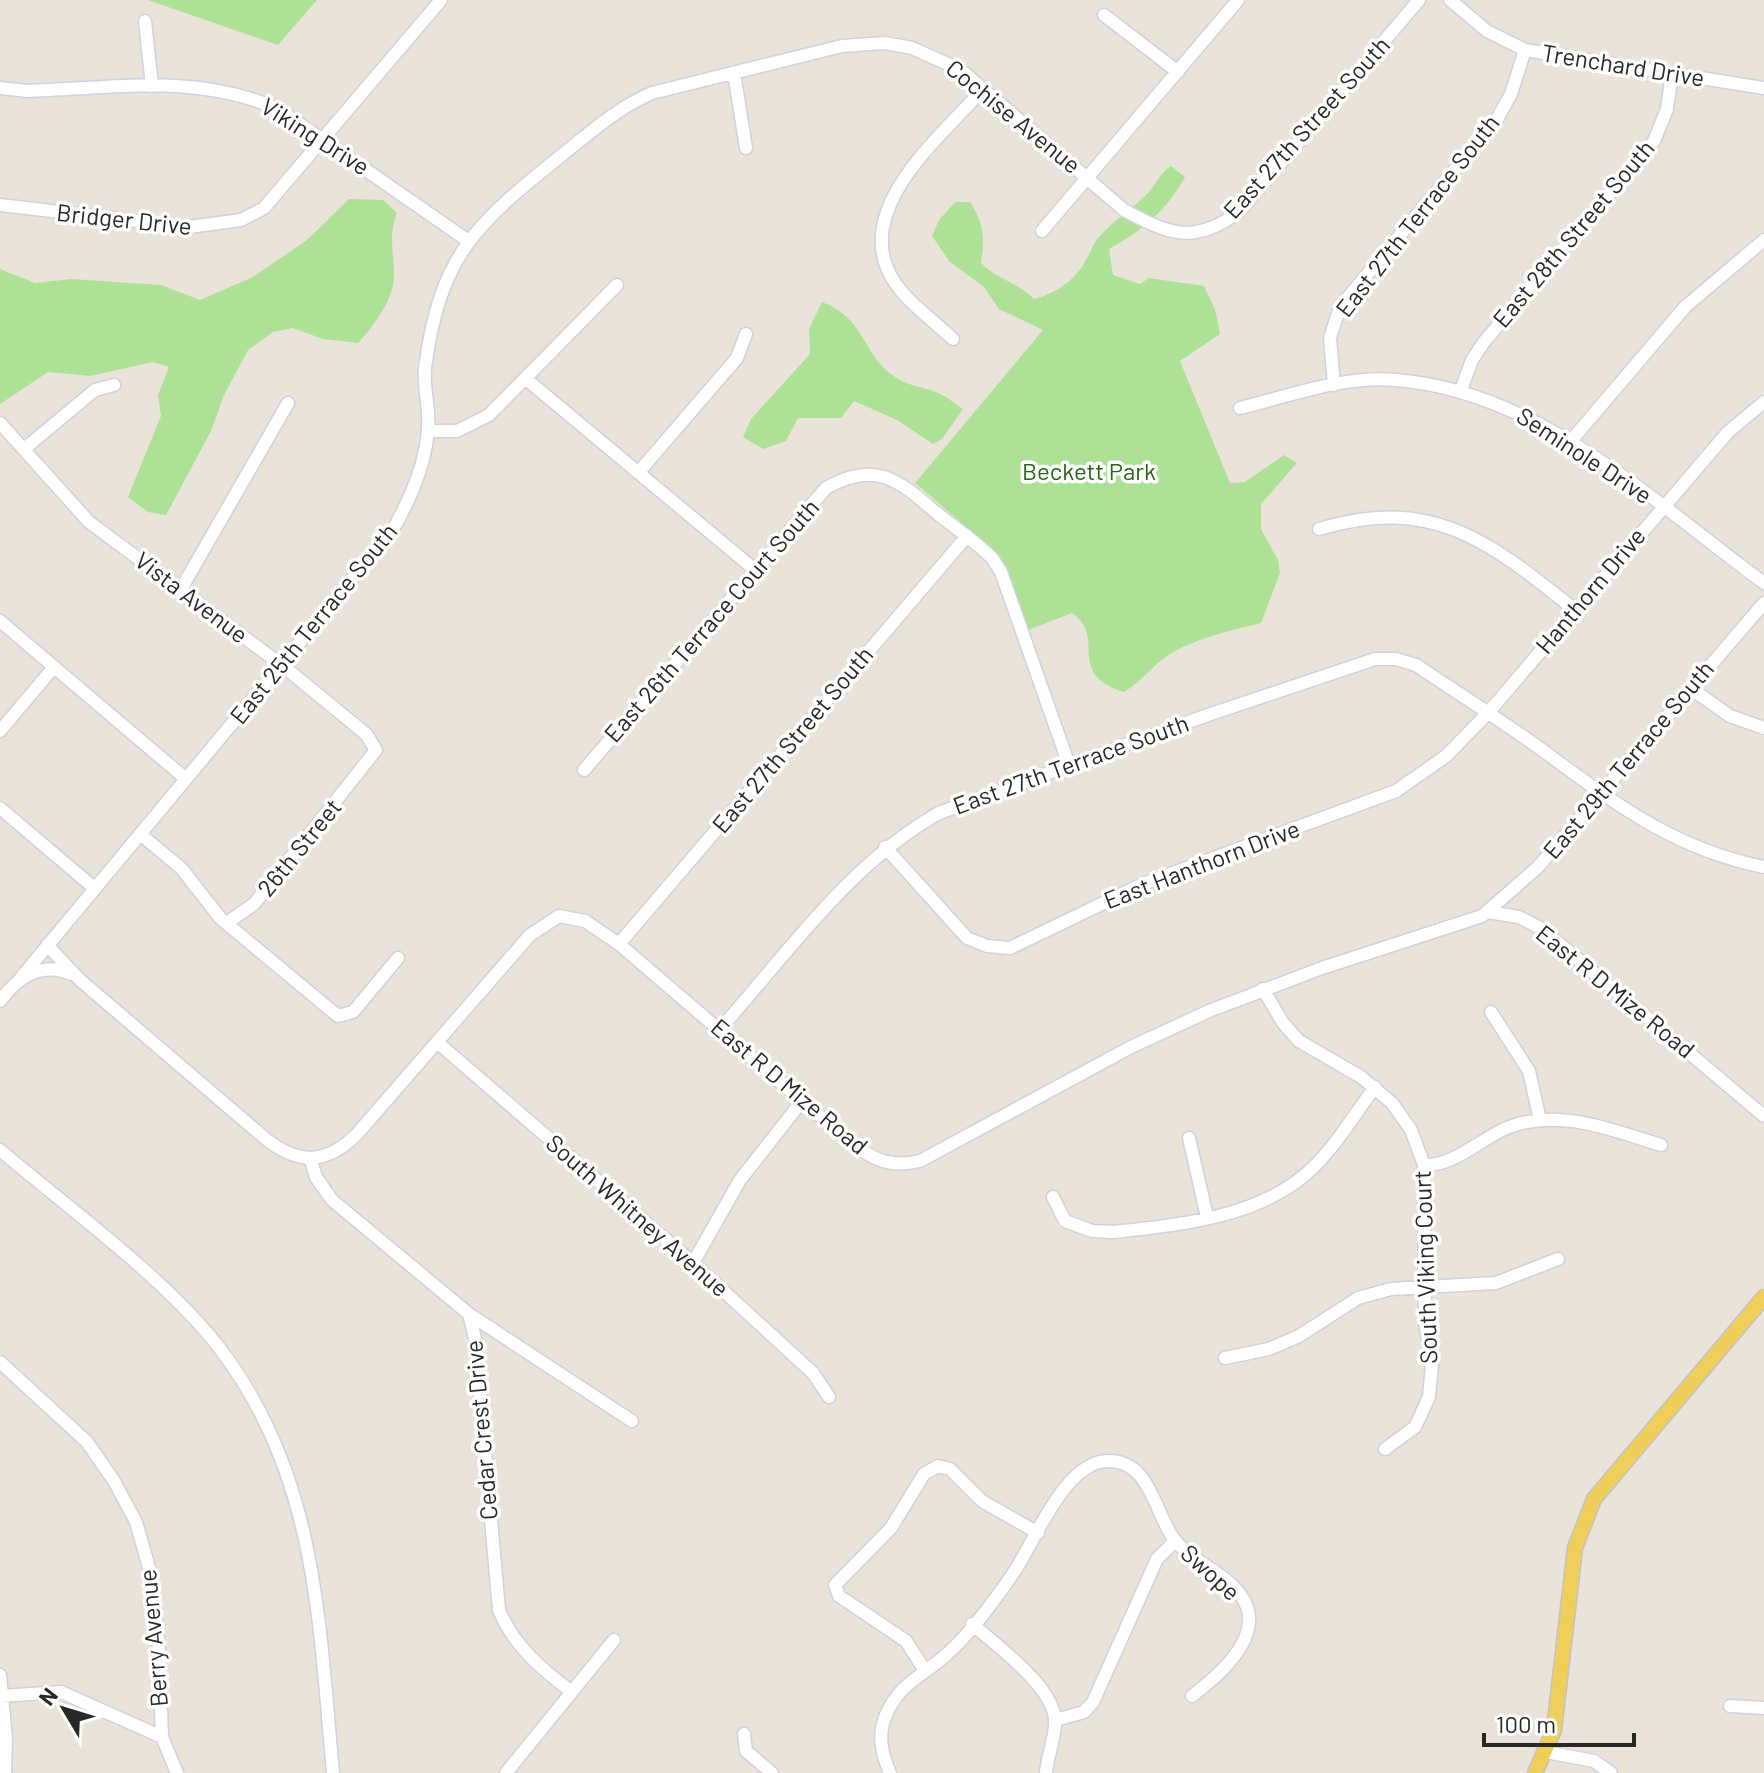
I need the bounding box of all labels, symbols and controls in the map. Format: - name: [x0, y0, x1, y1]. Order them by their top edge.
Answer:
- street label: East 27th Street South: [1217, 30, 1395, 224]
- street label: Trenchard Drive: [1540, 37, 1707, 92]
- street label: Cochise Avenue: [941, 53, 1087, 179]
- street label: Viking Drive: [256, 91, 375, 180]
- street label: East 27th Terrace South: [1329, 108, 1505, 322]
- street label: East 28th Street South: [1486, 133, 1660, 333]
- street label: Bridger Drive: [55, 197, 193, 240]
- street label: Seminole Drive: [1512, 400, 1658, 509]
- park label: Beckett Park: [1022, 456, 1156, 485]
- street label: East 26th Terrace Court South: [597, 492, 824, 748]
- street label: East 25th Terrace South: [223, 517, 403, 729]
- street label: Hanthorn Drive: [1529, 521, 1651, 659]
- street label: Vista Avenue: [130, 545, 254, 649]
- street label: East 27th Street South: [705, 640, 878, 838]
- street label: East 29th Terrace South: [1536, 654, 1719, 864]
- street label: East 27th Terrace South: [949, 707, 1192, 820]
- street label: 26th Street: [251, 792, 347, 902]
- street label: East Hanthorn Drive: [1100, 813, 1303, 914]
- street label: East R D Mize Road: [1531, 918, 1701, 1064]
- street label: East R D Mize Road: [706, 1012, 874, 1160]
- street label: South Whitney Avenue: [541, 1128, 735, 1302]
- street label: South Viking Court: [1407, 1170, 1442, 1364]
- street label: Cedar Crest Drive: [458, 1339, 503, 1521]
- street label: Swope: [1175, 1538, 1247, 1606]
- street label: Berry Avenue: [132, 1568, 173, 1708]
- north arrow: [24, 1669, 104, 1749]
- text: N: [33, 1682, 62, 1710]
- scale bar: [1484, 1697, 1634, 1747]
- text: 100 m: [1496, 1709, 1556, 1738]

